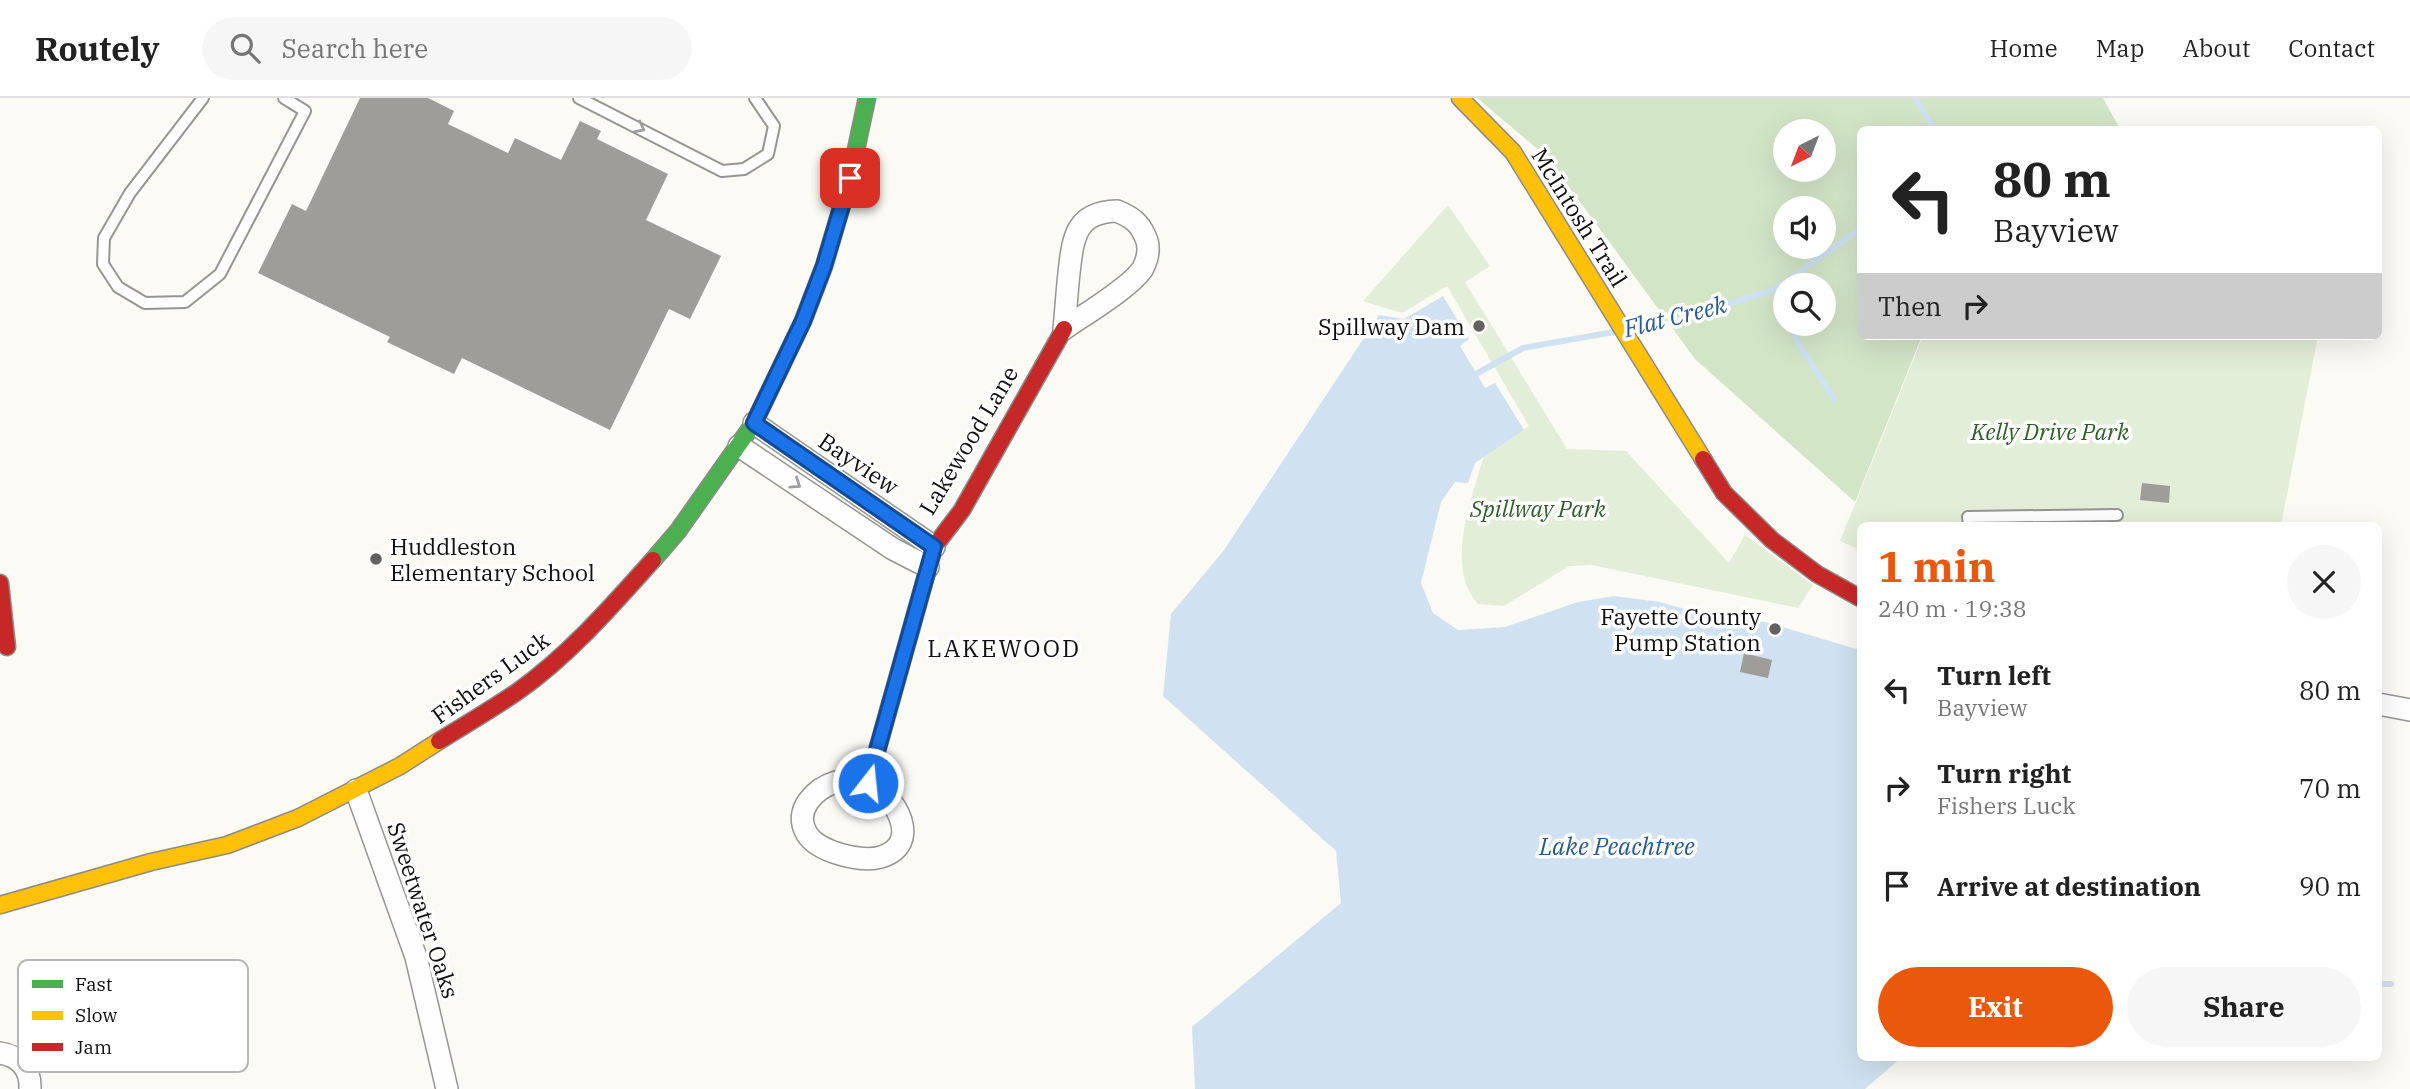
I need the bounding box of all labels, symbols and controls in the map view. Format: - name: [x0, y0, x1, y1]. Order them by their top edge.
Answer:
- search box: [202, 17, 692, 80]
- text: Routely: [35, 27, 160, 70]
- icon: search: [226, 29, 264, 67]
- text: Search here: [282, 31, 428, 65]
- text: Home: [1990, 32, 2058, 64]
- text: Map: [2096, 32, 2144, 64]
- text: About: [2182, 32, 2250, 64]
- text: Contact: [2288, 32, 2375, 64]
- north arrow: [1773, 119, 1836, 182]
- map controls: [1773, 119, 1836, 336]
- one-way arrow: [633, 120, 645, 134]
- street label: McIntosh Trail: [1525, 142, 1635, 292]
- text: 80 m: [1993, 147, 2111, 210]
- pin: [820, 148, 880, 208]
- icon: left: [1878, 154, 1969, 245]
- icon: arrive: [831, 159, 869, 197]
- button: sound: [1773, 196, 1836, 259]
- text: Bayview: [1993, 209, 2119, 251]
- button: search: [1773, 273, 1836, 336]
- icon: right: [1956, 287, 1994, 325]
- water label: Flat Creek: [1619, 288, 1730, 344]
- text: Then: [1878, 289, 1942, 323]
- place label: Spillway Dam: [1318, 311, 1465, 341]
- marker: Spillway Dam: [1471, 318, 1487, 334]
- street label: Lakewood Lane: [912, 360, 1024, 520]
- park label: Kelly Drive Park: [1970, 416, 2130, 446]
- street label: Bayview: [813, 425, 905, 501]
- one-way arrow: [788, 476, 801, 489]
- park label: Spillway Park: [1469, 493, 1607, 523]
- place label: Huddleston Elementary School: [390, 531, 595, 587]
- text: 1 min: [1878, 539, 1996, 594]
- button: close: [2287, 545, 2361, 619]
- marker: Huddleston Elementary School: [368, 551, 384, 567]
- text: 240 m · 19:38: [1878, 593, 2027, 623]
- place label: Fayette County Pump Station: [1600, 601, 1762, 657]
- marker: Fayette County Pump Station: [1767, 621, 1783, 637]
- street label: Fishers Luck: [425, 624, 555, 730]
- district label: LAKEWOOD: [927, 632, 1081, 664]
- text: Turn left: [1937, 658, 2051, 692]
- icon: left: [1878, 671, 1916, 709]
- text: 80 m: [2299, 673, 2361, 707]
- text: Bayview: [1937, 692, 2027, 722]
- position arrow: [831, 746, 905, 820]
- text: Turn right: [1937, 756, 2071, 790]
- icon: right: [1878, 769, 1916, 807]
- text: 70 m: [2299, 771, 2361, 805]
- text: Fishers Luck: [1937, 790, 2076, 820]
- street label: Sweetwater Oaks: [381, 818, 467, 1002]
- water label: Lake Peachtree: [1538, 830, 1695, 862]
- icon: arrive: [1878, 867, 1916, 905]
- text: Arrive at destination: [1937, 869, 2201, 903]
- text: 90 m: [2299, 869, 2361, 903]
- legend: [18, 960, 248, 1072]
- button: Exit: [1878, 967, 2113, 1047]
- button: Share: [2127, 967, 2361, 1047]
- text: Fast: [75, 972, 113, 996]
- text: Slow: [75, 1003, 117, 1027]
- text: Jam: [75, 1035, 112, 1059]

